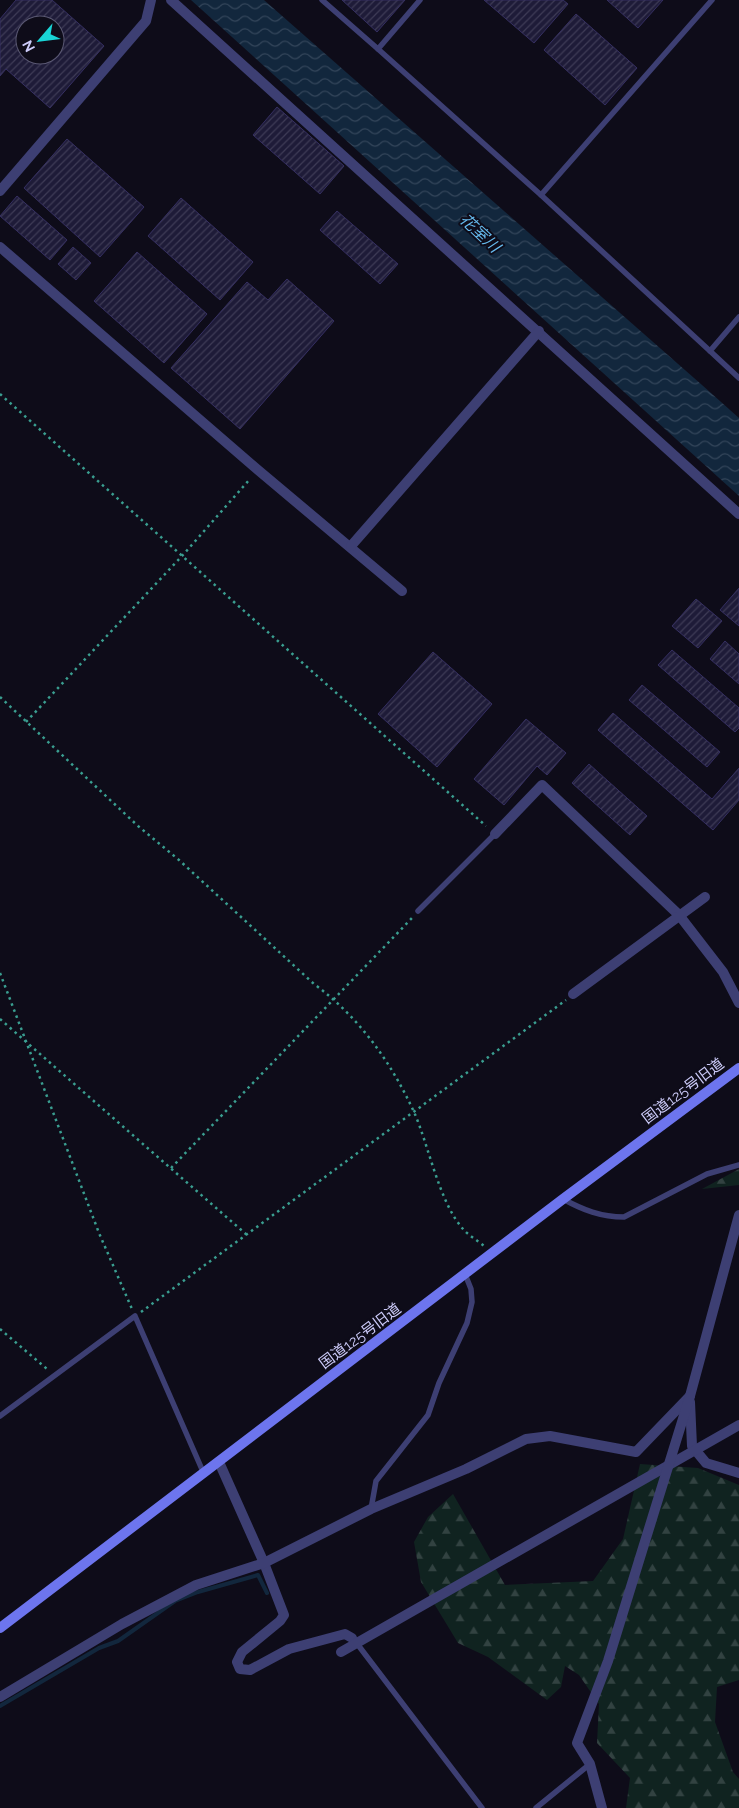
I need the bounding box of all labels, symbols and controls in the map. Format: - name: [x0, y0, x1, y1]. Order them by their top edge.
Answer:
- north arrow: [15, 15, 65, 65]
- text: N: [19, 38, 38, 55]
- water label: 花室川: [456, 210, 505, 258]
- street label: 国道125号旧道: [639, 1054, 727, 1128]
- street label: 国道125号旧道: [316, 1299, 404, 1373]

